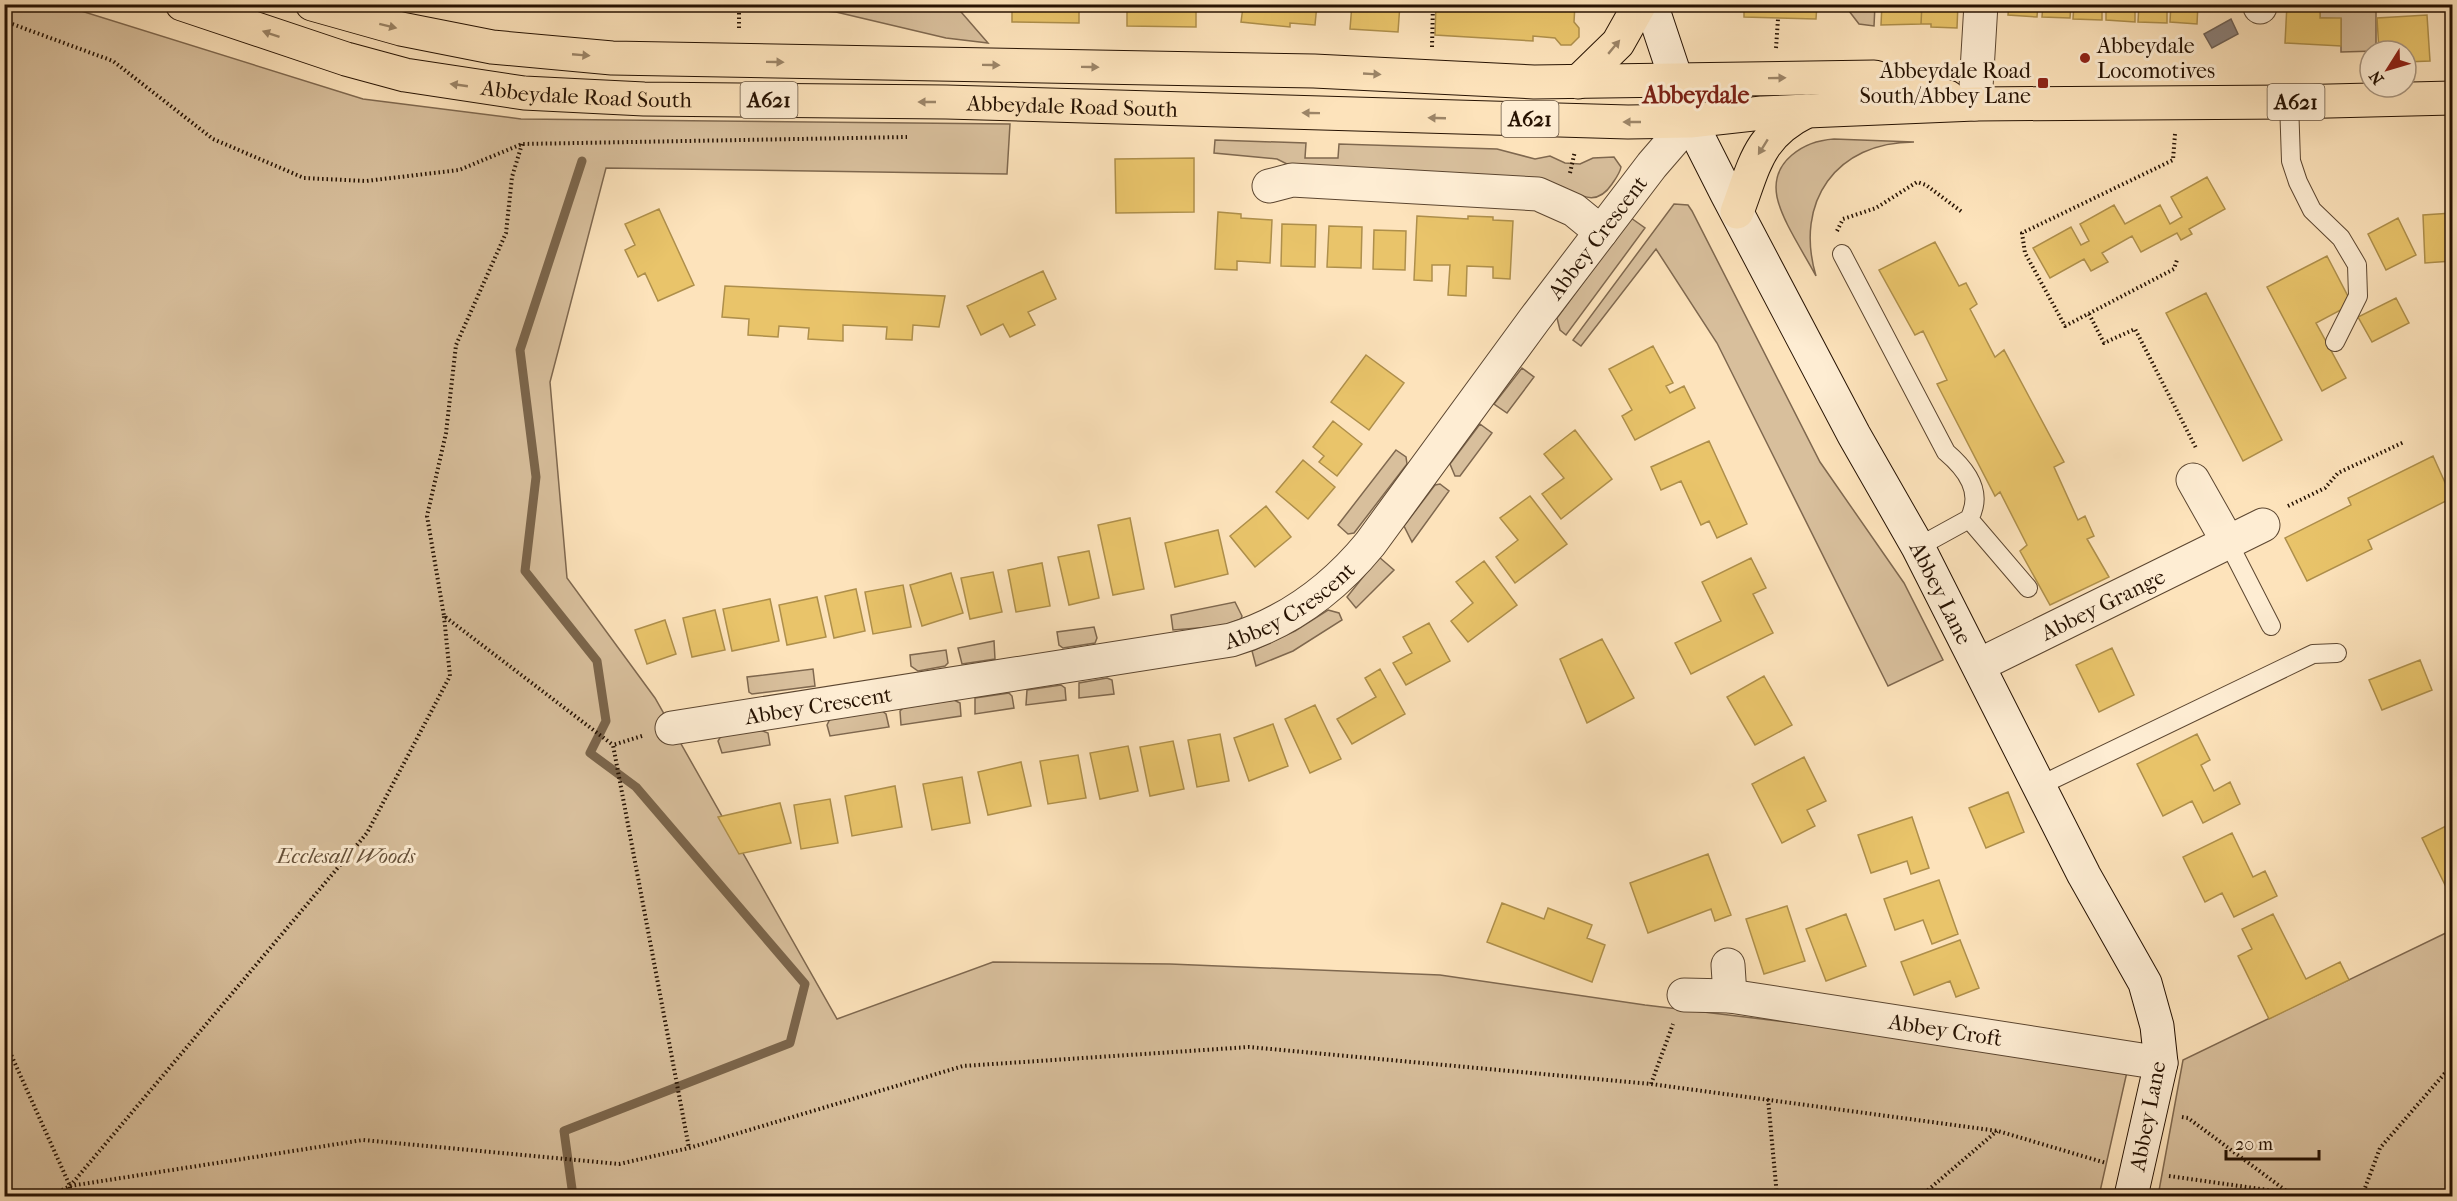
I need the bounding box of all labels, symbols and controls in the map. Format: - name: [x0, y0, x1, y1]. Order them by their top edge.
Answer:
- one-way arrow: [379, 22, 397, 32]
- one-way arrow: [262, 29, 280, 39]
- place label: Abbeydale Locomotives: [2096, 33, 2215, 84]
- north arrow: [2358, 39, 2418, 99]
- one-way arrow: [1607, 40, 1620, 55]
- one-way arrow: [571, 50, 590, 60]
- marker: Abbeydale Locomotives: [2078, 51, 2092, 65]
- one-way arrow: [766, 57, 785, 67]
- place label: Abbeydale Road South/Abbey Lane: [1859, 58, 2032, 109]
- one-way arrow: [982, 61, 1001, 70]
- one-way arrow: [1081, 62, 1100, 71]
- text: N: [2365, 66, 2388, 88]
- one-way arrow: [1363, 70, 1382, 79]
- one-way arrow: [1768, 73, 1787, 83]
- street label: Abbeydale Road South: [478, 75, 693, 113]
- marker: Abbeydale Road South/Abbey Lane: [2036, 76, 2050, 90]
- one-way arrow: [450, 81, 469, 90]
- district label: Abbeydale: [1641, 81, 1749, 109]
- road number: A621: [740, 82, 798, 118]
- road number: A621: [2268, 84, 2324, 120]
- street label: Abbeydale Road South: [965, 91, 1179, 123]
- one-way arrow: [917, 97, 936, 107]
- road number: A621: [1502, 101, 1558, 137]
- one-way arrow: [1301, 108, 1320, 117]
- one-way arrow: [1428, 113, 1447, 122]
- one-way arrow: [1622, 117, 1641, 127]
- one-way arrow: [1757, 139, 1768, 155]
- street label: Abbey Crescent: [1542, 171, 1653, 305]
- street label: Abbey Lane: [1903, 537, 1977, 649]
- street label: Abbey Crescent: [1221, 557, 1361, 655]
- street label: Abbey Grange: [2036, 563, 2170, 647]
- street label: Abbey Crescent: [742, 682, 894, 731]
- park label: Ecclesall Woods: [275, 843, 416, 869]
- street label: Abbey Croft: [1886, 1009, 2004, 1052]
- street label: Abbey Lane: [2124, 1059, 2171, 1174]
- scale bar: [2226, 1123, 2319, 1161]
- text: 20 m: [2235, 1134, 2273, 1155]

